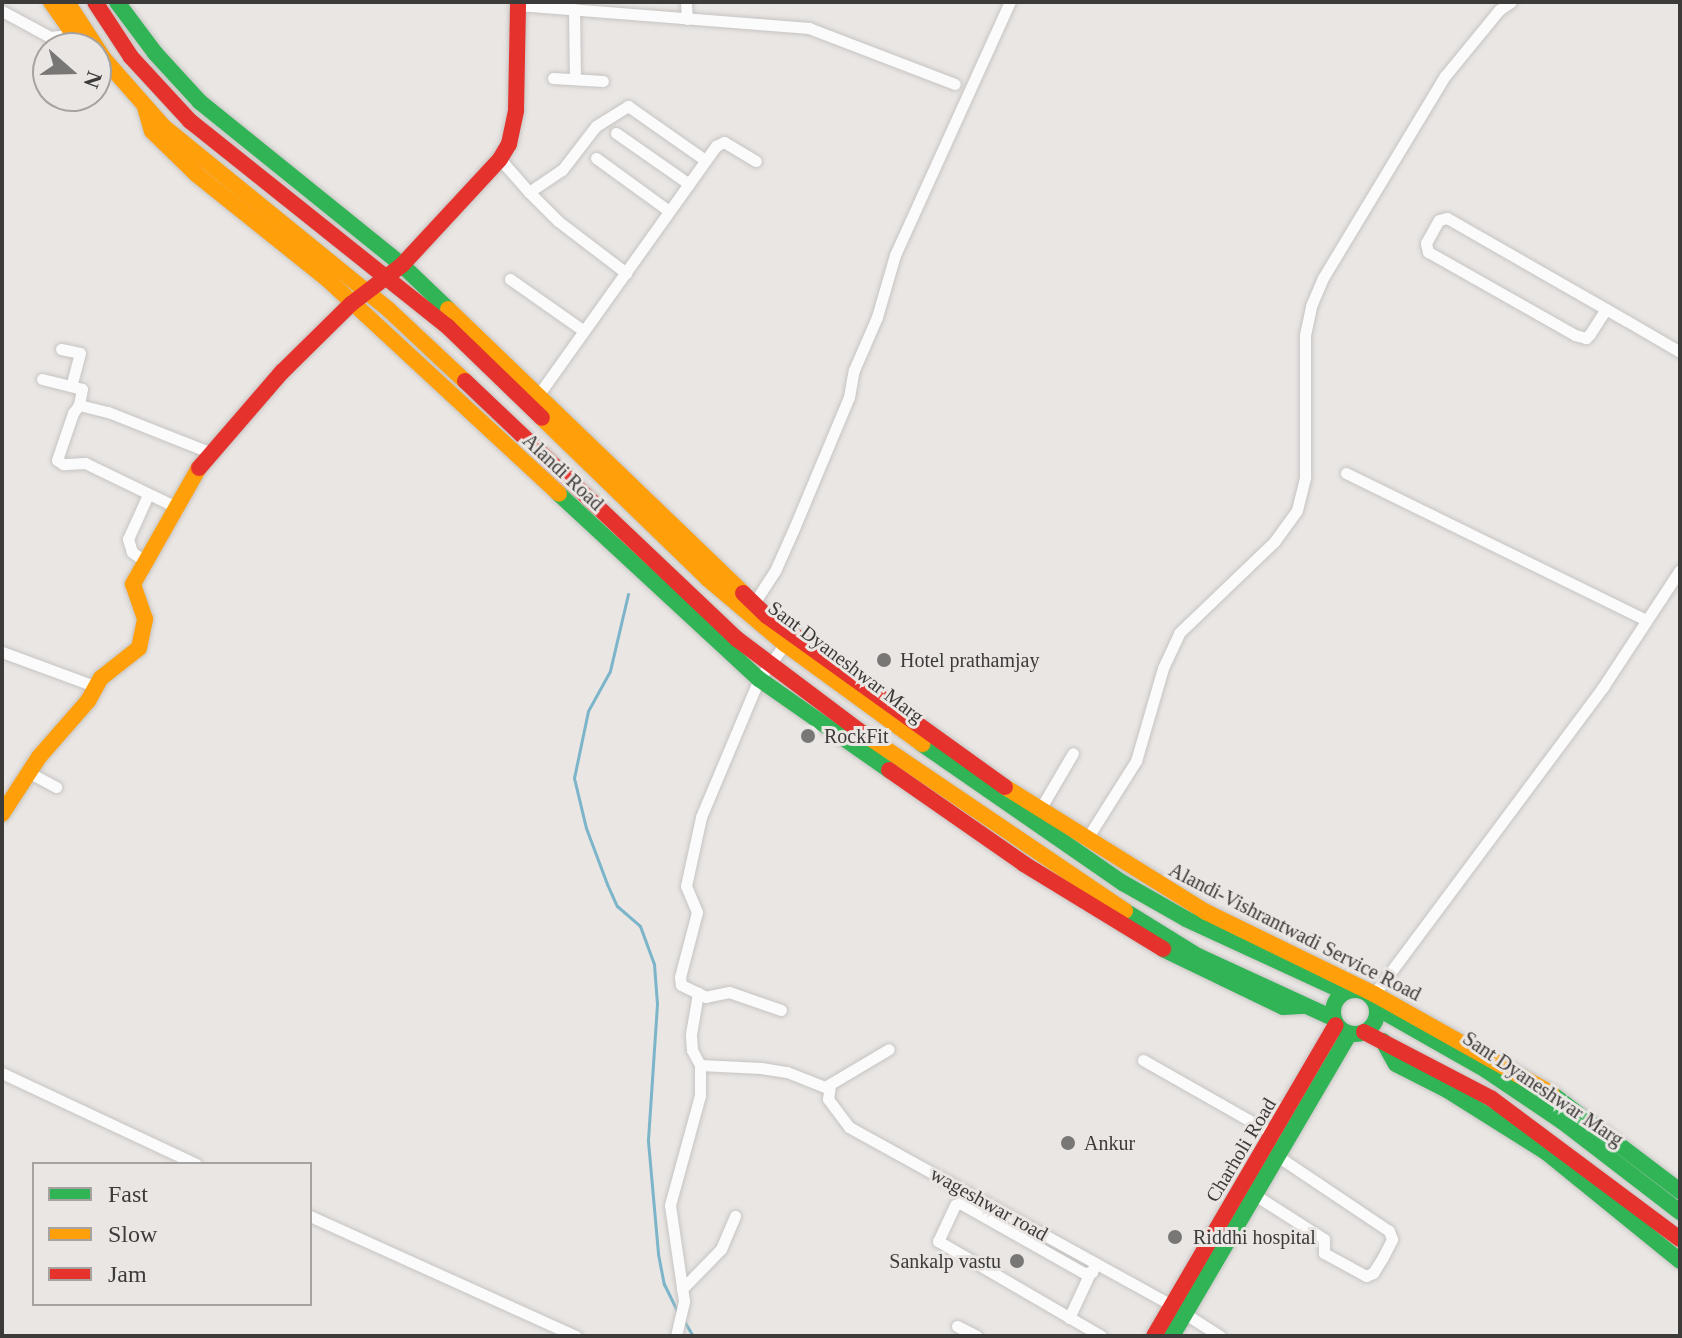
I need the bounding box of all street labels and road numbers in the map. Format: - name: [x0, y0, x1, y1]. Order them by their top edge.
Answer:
- street label: Alandi Road: [514, 425, 612, 519]
- street label: Sant Dyaneshwar Marg: [751, 587, 941, 737]
- street label: Alandi-Vishrantwadi Service Road: [1150, 850, 1440, 1014]
- street label: Sant Dyaneshwar Marg: [1446, 1018, 1640, 1160]
- street label: Charholi Road: [1197, 1087, 1285, 1213]
- street label: wageshwar road: [915, 1156, 1063, 1252]

